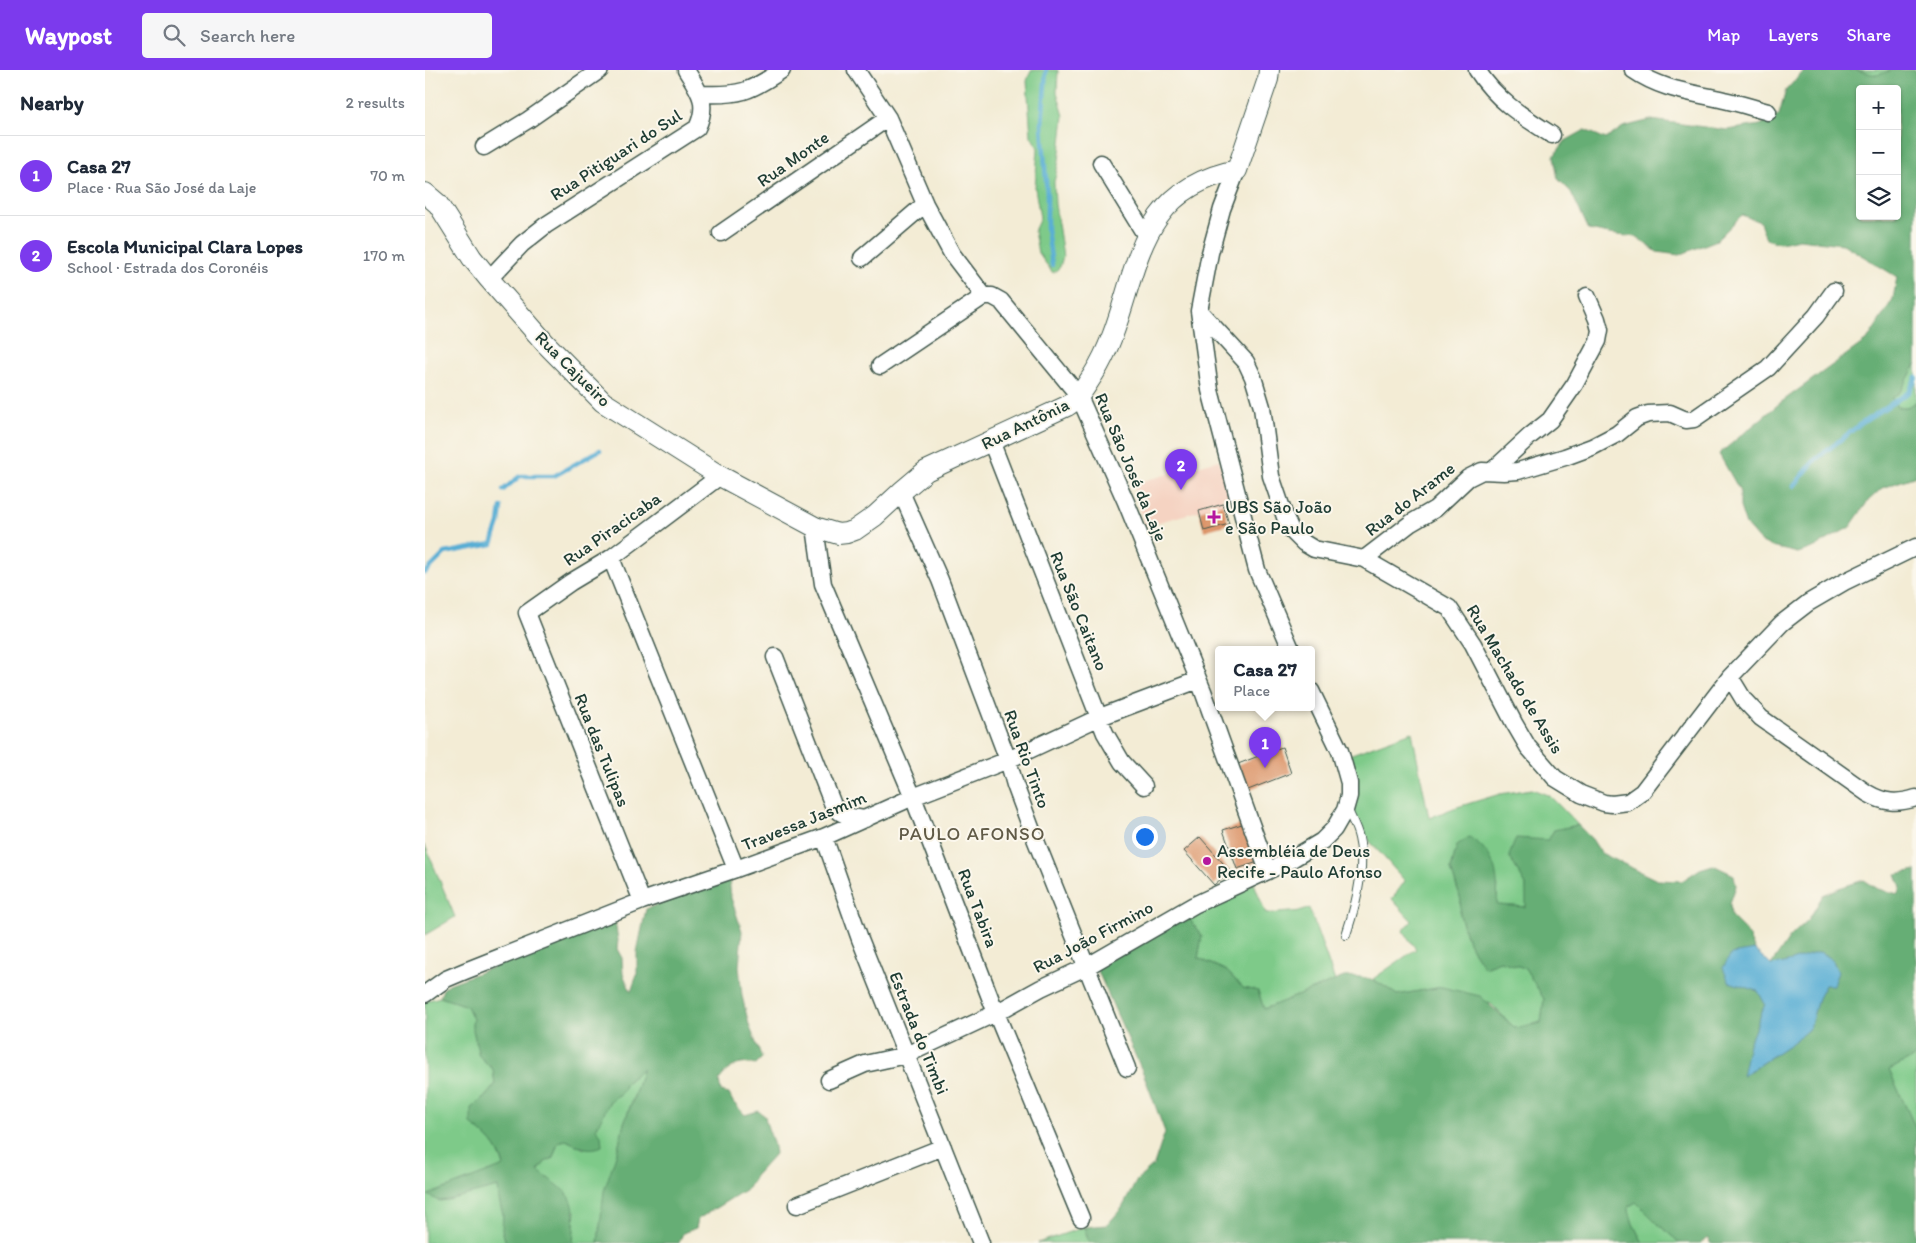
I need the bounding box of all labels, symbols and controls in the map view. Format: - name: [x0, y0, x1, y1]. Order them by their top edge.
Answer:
- search box: [142, 13, 492, 58]
- text: Waypost: [25, 21, 112, 50]
- icon: search: [160, 21, 188, 49]
- text: Search here: [200, 24, 295, 47]
- text: Map: [1707, 24, 1740, 46]
- text: Layers: [1768, 24, 1818, 46]
- text: Share: [1846, 24, 1891, 46]
- map controls: [1856, 85, 1901, 220]
- button: +: [1856, 85, 1901, 130]
- text: Nearby: [20, 90, 84, 115]
- text: 2 results: [345, 93, 405, 112]
- street label: Rua Pitiguari do Sul: [546, 104, 686, 206]
- street label: Rua Monte: [753, 126, 833, 192]
- button: −: [1856, 130, 1901, 175]
- text: Casa 27: [67, 155, 131, 178]
- text: 1: [32, 166, 40, 185]
- text: 70 m: [370, 166, 405, 185]
- button: layers: [1856, 175, 1901, 220]
- text: Place · Rua São José da Laje: [67, 178, 256, 197]
- text: Escola Municipal Clara Lopes: [67, 235, 303, 258]
- text: 2: [32, 246, 40, 265]
- text: 170 m: [363, 246, 405, 265]
- text: School · Estrada dos Coronéis: [67, 258, 268, 277]
- street label: Rua Cajueiro: [531, 327, 615, 411]
- street label: Rua São José da Laje: [1090, 389, 1172, 545]
- street label: Rua Antônia: [977, 393, 1073, 455]
- pin: 2: [1165, 449, 1197, 490]
- street label: Rua do Arame: [1361, 457, 1459, 541]
- street label: Rua Piracicaba: [559, 487, 666, 571]
- place label: UBS São João e São Paulo: [1225, 496, 1332, 539]
- marker: UBS São João e São Paulo: [1207, 510, 1221, 524]
- street label: Rua São Caitano: [1045, 548, 1113, 674]
- street label: Rua Machado de Assis: [1462, 600, 1568, 758]
- popup: [1215, 646, 1315, 711]
- text: Casa 27: [1233, 658, 1297, 681]
- text: Place: [1233, 681, 1270, 700]
- street label: Rua das Tulipas: [569, 690, 635, 810]
- street label: Rua Rio Tinto: [999, 707, 1055, 811]
- pin: 1: [1249, 727, 1281, 768]
- street label: Travessa Jasmim: [738, 786, 870, 856]
- district label: PAULO AFONSO: [899, 822, 1045, 845]
- your location: [1132, 824, 1158, 850]
- place label: Assembléia de Deus Recife - Paulo Afonso: [1217, 840, 1382, 883]
- marker: Assembléia de Deus Recife - Paulo Afonso: [1201, 855, 1213, 867]
- street label: Rua Tabira: [953, 865, 1003, 951]
- street label: Rua João Firmino: [1029, 896, 1157, 978]
- street label: Estrada do Timbi: [884, 968, 954, 1098]

